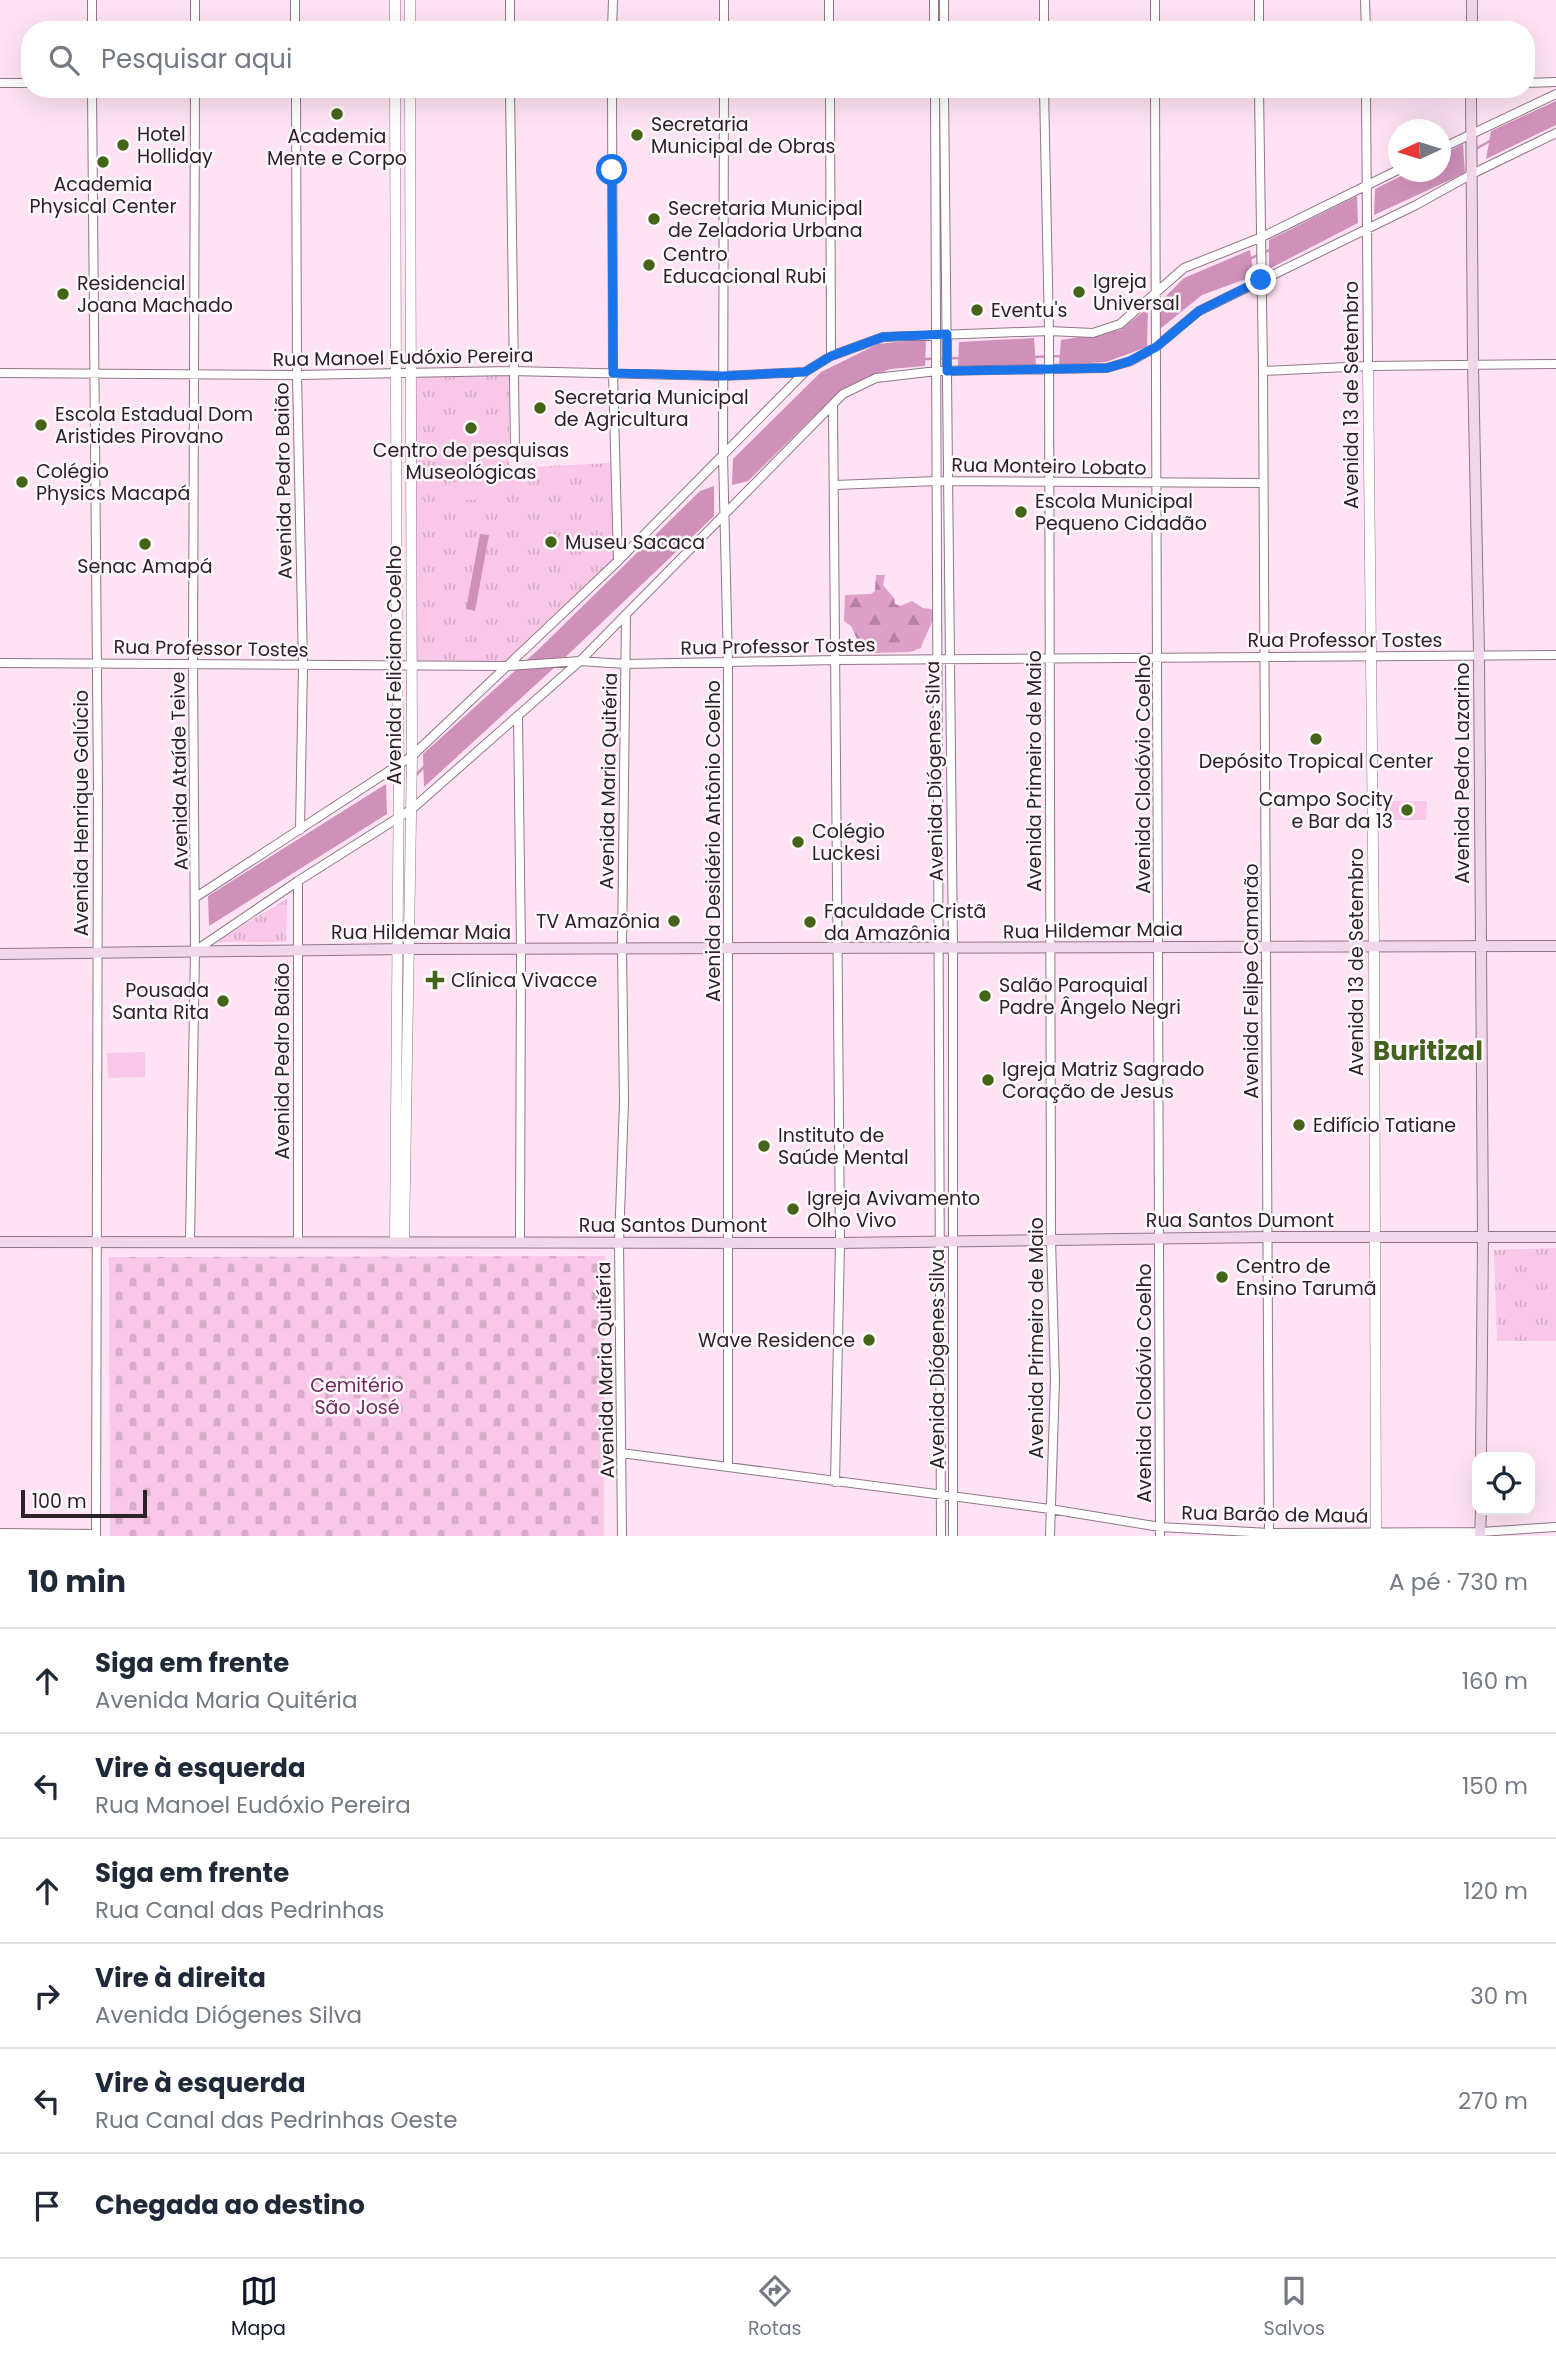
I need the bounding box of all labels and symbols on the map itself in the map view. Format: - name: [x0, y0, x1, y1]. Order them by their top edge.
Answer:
- marker: Academia Mente e Corpo: [329, 106, 345, 122]
- place label: Secretaria Municipal de Obras: [651, 111, 835, 160]
- north arrow: [1388, 119, 1451, 182]
- place label: Hotel Holliday: [137, 121, 213, 170]
- place label: Academia Mente e Corpo: [267, 123, 407, 172]
- marker: Secretaria Municipal de Obras: [629, 127, 645, 143]
- marker: Hotel Holliday: [115, 137, 131, 153]
- marker: Academia Physical Center: [95, 154, 111, 170]
- route start: [596, 154, 627, 185]
- place label: Academia Physical Center: [30, 171, 176, 220]
- place label: Secretaria Municipal de Zeladoria Urbana: [668, 195, 863, 244]
- marker: Secretaria Municipal de Zeladoria Urbana: [646, 211, 662, 227]
- place label: Centro Educacional Rubi: [663, 241, 826, 290]
- marker: Centro Educacional Rubi: [641, 257, 657, 273]
- route end: [1245, 264, 1276, 295]
- place label: Igreja Universal: [1093, 268, 1180, 317]
- place label: Residencial Joana Machado: [77, 270, 233, 319]
- street label: Avenida 13 de Setembro: [1338, 281, 1365, 509]
- marker: Igreja Universal: [1071, 284, 1087, 300]
- marker: Residencial Joana Machado: [55, 286, 71, 302]
- place label: Eventu's: [991, 297, 1067, 324]
- marker: Eventu's: [969, 302, 985, 318]
- street label: Rua Manoel Eudóxio Pereira: [272, 342, 534, 373]
- street label: Avenida Pedro Baião: [268, 382, 299, 580]
- place label: Secretaria Municipal de Agricultura: [554, 384, 749, 433]
- marker: Secretaria Municipal de Agricultura: [532, 400, 548, 416]
- place label: Escola Estadual Dom Aristides Pirovano: [55, 401, 253, 450]
- marker: Escola Estadual Dom Aristides Pirovano: [33, 417, 49, 433]
- marker: Centro de pesquisas Museológicas: [463, 420, 479, 436]
- place label: Centro de pesquisas Museológicas: [373, 437, 569, 486]
- street label: Rua Monteiro Lobato: [951, 451, 1147, 482]
- place label: Colégio Physics Macapá: [36, 458, 190, 507]
- marker: Colégio Physics Macapá: [14, 474, 30, 490]
- place label: Escola Municipal Pequeno Cidadão: [1035, 488, 1207, 537]
- marker: Escola Municipal Pequeno Cidadão: [1013, 504, 1029, 520]
- place label: Museu Sacaca: [565, 529, 705, 556]
- marker: Museu Sacaca: [543, 534, 559, 550]
- marker: Senac Amapá: [137, 536, 153, 552]
- street label: Avenida Feliciano Coelho: [381, 545, 408, 785]
- place label: Senac Amapá: [77, 553, 213, 580]
- street label: Rua Professor Tostes: [1247, 627, 1443, 654]
- street label: Rua Professor Tostes: [680, 631, 876, 662]
- street label: Rua Professor Tostes: [113, 633, 309, 664]
- street label: Avenida Primeiro de Maio: [1021, 650, 1048, 892]
- street label: Avenida Clodóvio Coelho: [1130, 654, 1157, 894]
- street label: Avenida Diógenes Silva: [919, 660, 950, 882]
- street label: Avenida Pedro Lazarino: [1449, 662, 1476, 884]
- street label: Avenida Ataíde Teive: [164, 671, 195, 871]
- street label: Avenida Maria Quitéria: [593, 672, 624, 890]
- street label: Avenida Desidério Antônio Coelho: [700, 680, 727, 1002]
- street label: Avenida Henrique Galúcio: [68, 690, 95, 936]
- marker: Depósito Tropical Center: [1308, 731, 1324, 747]
- place label: Depósito Tropical Center: [1199, 748, 1433, 775]
- place label: Campo Socity e Bar da 13: [1259, 786, 1393, 835]
- marker: Campo Socity e Bar da 13: [1399, 802, 1415, 818]
- place label: Colégio Luckesi: [812, 818, 885, 867]
- marker: Colégio Luckesi: [790, 834, 806, 850]
- street label: Avenida 13 de Setembro: [1343, 848, 1370, 1076]
- street label: Avenida Felipe Camarão: [1238, 863, 1265, 1099]
- place label: Faculdade Cristã da Amazônia: [824, 898, 986, 947]
- place label: TV Amazônia: [536, 908, 660, 935]
- marker: TV Amazônia: [666, 913, 682, 929]
- marker: Faculdade Cristã da Amazônia: [802, 914, 818, 930]
- street label: Rua Hildemar Maia: [1003, 915, 1183, 946]
- street label: Rua Hildemar Maia: [331, 919, 511, 946]
- street label: Avenida Pedro Baião: [269, 963, 296, 1159]
- place label: Clínica Vivacce: [451, 967, 597, 994]
- marker: Clínica Vivacce: [425, 970, 445, 990]
- place label: Salão Paroquial Padre Ângelo Negri: [999, 972, 1181, 1021]
- place label: Pousada Santa Rita: [112, 977, 209, 1026]
- marker: Salão Paroquial Padre Ângelo Negri: [977, 988, 993, 1004]
- marker: Pousada Santa Rita: [215, 993, 231, 1009]
- district label: Buritizal: [1373, 1033, 1483, 1069]
- place label: Igreja Matriz Sagrado Coração de Jesus: [1002, 1056, 1204, 1105]
- marker: Igreja Matriz Sagrado Coração de Jesus: [980, 1072, 996, 1088]
- place label: Edifício Tatiane: [1313, 1112, 1456, 1139]
- marker: Edifício Tatiane: [1291, 1117, 1307, 1133]
- place label: Instituto de Saúde Mental: [778, 1122, 909, 1171]
- marker: Instituto de Saúde Mental: [756, 1138, 772, 1154]
- place label: Igreja Avivamento Olho Vivo: [807, 1185, 980, 1234]
- marker: Igreja Avivamento Olho Vivo: [785, 1201, 801, 1217]
- street label: Rua Santos Dumont: [1146, 1207, 1334, 1234]
- street label: Rua Santos Dumont: [579, 1212, 767, 1239]
- street label: Avenida Primeiro de Maio: [1023, 1217, 1050, 1459]
- street label: Avenida Diógenes Silva: [924, 1249, 951, 1469]
- place label: Centro de Ensino Tarumã: [1236, 1253, 1377, 1302]
- street label: Avenida Maria Quitéria: [590, 1261, 621, 1479]
- street label: Avenida Clodóvio Coelho: [1131, 1263, 1158, 1503]
- marker: Centro de Ensino Tarumã: [1214, 1269, 1230, 1285]
- place label: Wave Residence: [698, 1327, 855, 1354]
- marker: Wave Residence: [861, 1332, 877, 1348]
- park label: Cemitério São José: [310, 1372, 404, 1421]
- scale bar: [21, 1487, 147, 1519]
- street label: Rua Barão de Mauá: [1181, 1499, 1369, 1530]

